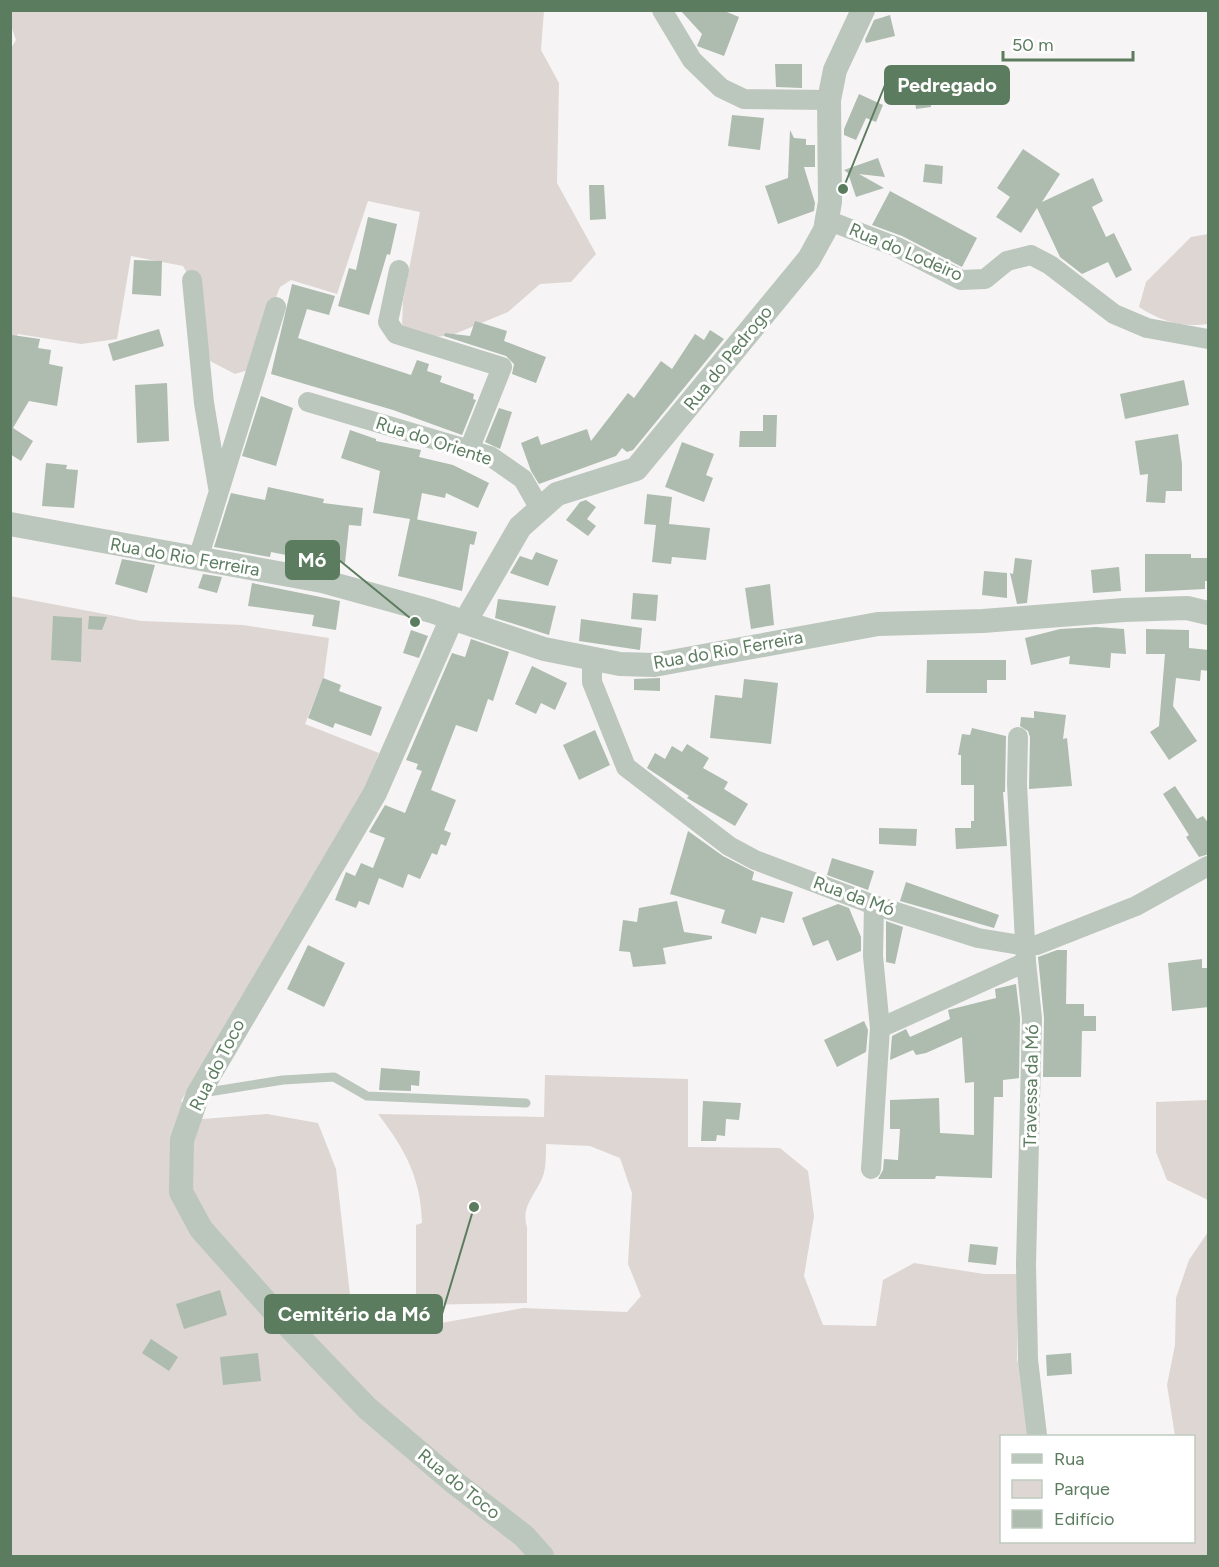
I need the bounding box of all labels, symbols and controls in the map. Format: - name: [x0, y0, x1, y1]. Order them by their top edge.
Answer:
- scale bar: [1003, 24, 1134, 62]
- text: 50 m: [1012, 34, 1054, 56]
- callout: Pedregado: [885, 66, 1009, 104]
- text: Pedregado: [897, 73, 997, 97]
- street label: Rua do Lodeiro: [846, 218, 966, 286]
- street label: Rua do Pedrogo: [679, 301, 777, 415]
- street label: Rua do Oriente: [373, 412, 495, 470]
- street label: Rua do Rio Ferreira: [108, 533, 262, 581]
- callout: Mó: [286, 541, 339, 579]
- text: Mó: [298, 548, 327, 572]
- street label: Rua do Rio Ferreira: [651, 626, 805, 674]
- street label: Rua da Mó: [810, 871, 898, 921]
- street label: Rua do Toco: [185, 1016, 249, 1114]
- street label: Travessa da Mó: [1019, 1024, 1043, 1148]
- callout: Cemitério da Mó: [265, 1295, 442, 1333]
- text: Cemitério da Mó: [278, 1302, 431, 1326]
- legend: [1000, 1435, 1195, 1543]
- street label: Rua do Toco: [413, 1444, 505, 1524]
- text: Rua: [1054, 1448, 1085, 1470]
- text: Parque: [1054, 1478, 1110, 1500]
- text: Edifício: [1054, 1508, 1115, 1530]

